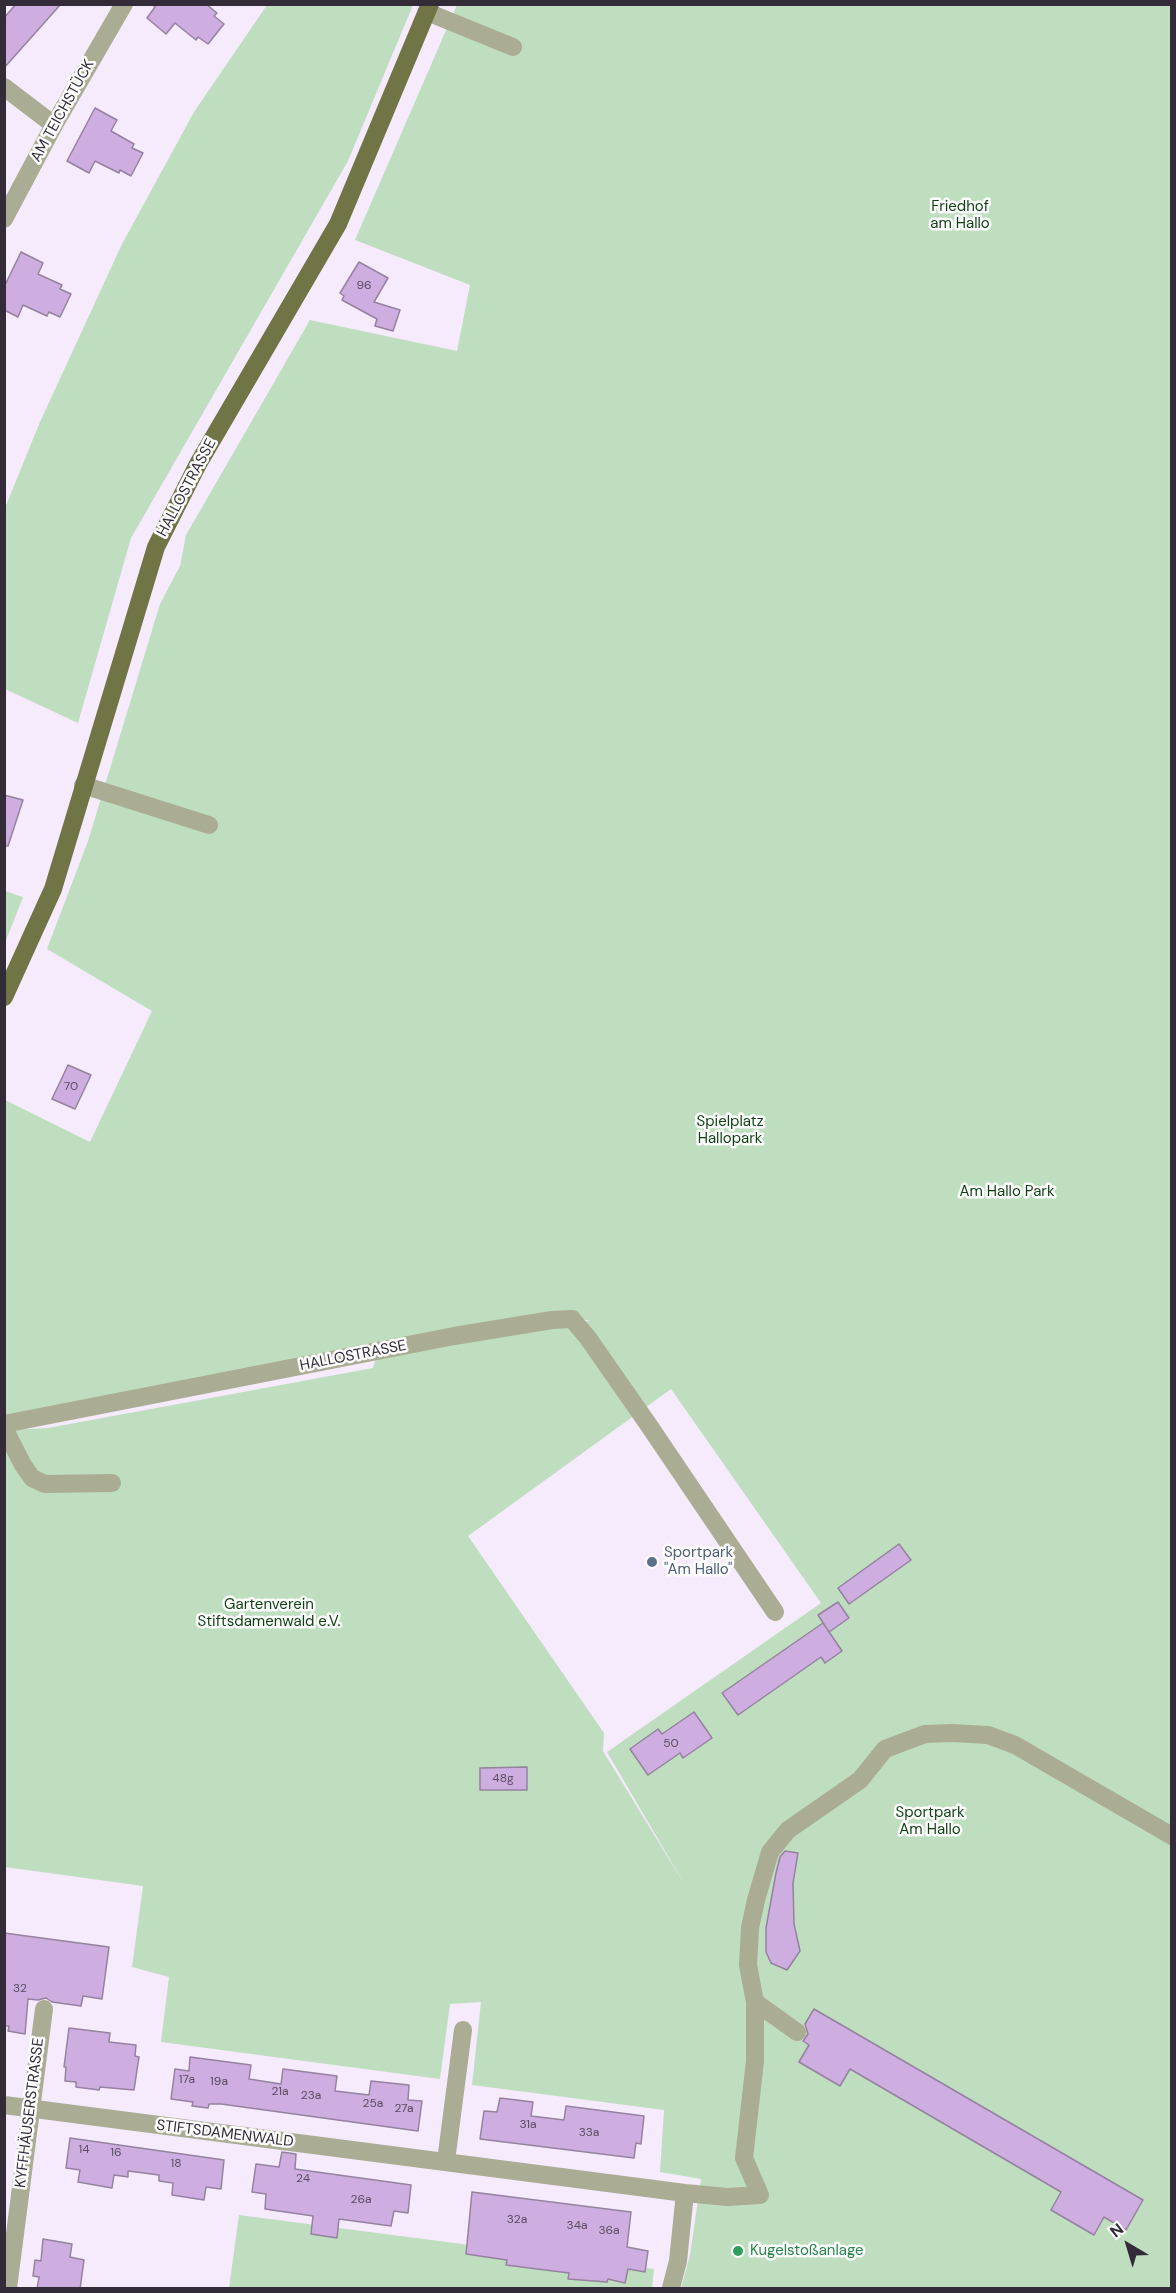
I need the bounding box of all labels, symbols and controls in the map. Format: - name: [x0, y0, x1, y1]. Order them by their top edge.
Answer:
- street label: AM TEICHSTÜCK: [27, 57, 99, 165]
- park label: Friedhof am Hallo: [930, 198, 990, 233]
- house number: 96: [356, 279, 372, 293]
- street label: HALLOSTRASSE: [154, 436, 220, 540]
- house number: 70: [64, 1080, 78, 1094]
- park label: Spielplatz Hallopark: [697, 1113, 763, 1148]
- park label: Am Hallo Park: [960, 1183, 1054, 1201]
- street label: HALLOSTRASSE: [298, 1337, 408, 1375]
- place label: Sportpark "Am Hallo": [664, 1544, 733, 1579]
- marker: Sportpark "Am Hallo": [645, 1555, 659, 1569]
- park label: Gartenverein Stiftsdamenwald e.V.: [198, 1596, 340, 1631]
- house number: 50: [663, 1737, 679, 1751]
- house number: 48g: [492, 1772, 514, 1786]
- park label: Sportpark Am Hallo: [895, 1804, 965, 1839]
- house number: 32: [13, 1982, 27, 1996]
- street label: KYFFHÄUSERSTRASSE: [12, 2037, 48, 2189]
- house number: 17a: [179, 2073, 195, 2087]
- house number: 19a: [210, 2075, 228, 2089]
- house number: 21a: [271, 2085, 289, 2099]
- house number: 23a: [301, 2089, 321, 2103]
- house number: 25a: [363, 2097, 383, 2111]
- house number: 27a: [394, 2102, 414, 2116]
- street label: STIFTSDAMENWALD: [155, 2117, 295, 2151]
- house number: 31a: [519, 2118, 537, 2132]
- house number: 33a: [579, 2126, 599, 2140]
- house number: 14: [78, 2143, 90, 2157]
- house number: 16: [110, 2146, 122, 2160]
- house number: 18: [170, 2157, 182, 2171]
- house number: 24: [296, 2172, 310, 2186]
- house number: 26a: [351, 2193, 371, 2207]
- house number: 32a: [507, 2213, 527, 2227]
- north arrow: [1098, 2215, 1158, 2275]
- house number: 34a: [567, 2219, 587, 2233]
- text: N: [1106, 2219, 1128, 2242]
- house number: 36a: [598, 2224, 620, 2238]
- place label: Kugelstoßanlage: [750, 2242, 864, 2260]
- marker: Kugelstoßanlage: [731, 2244, 745, 2258]

